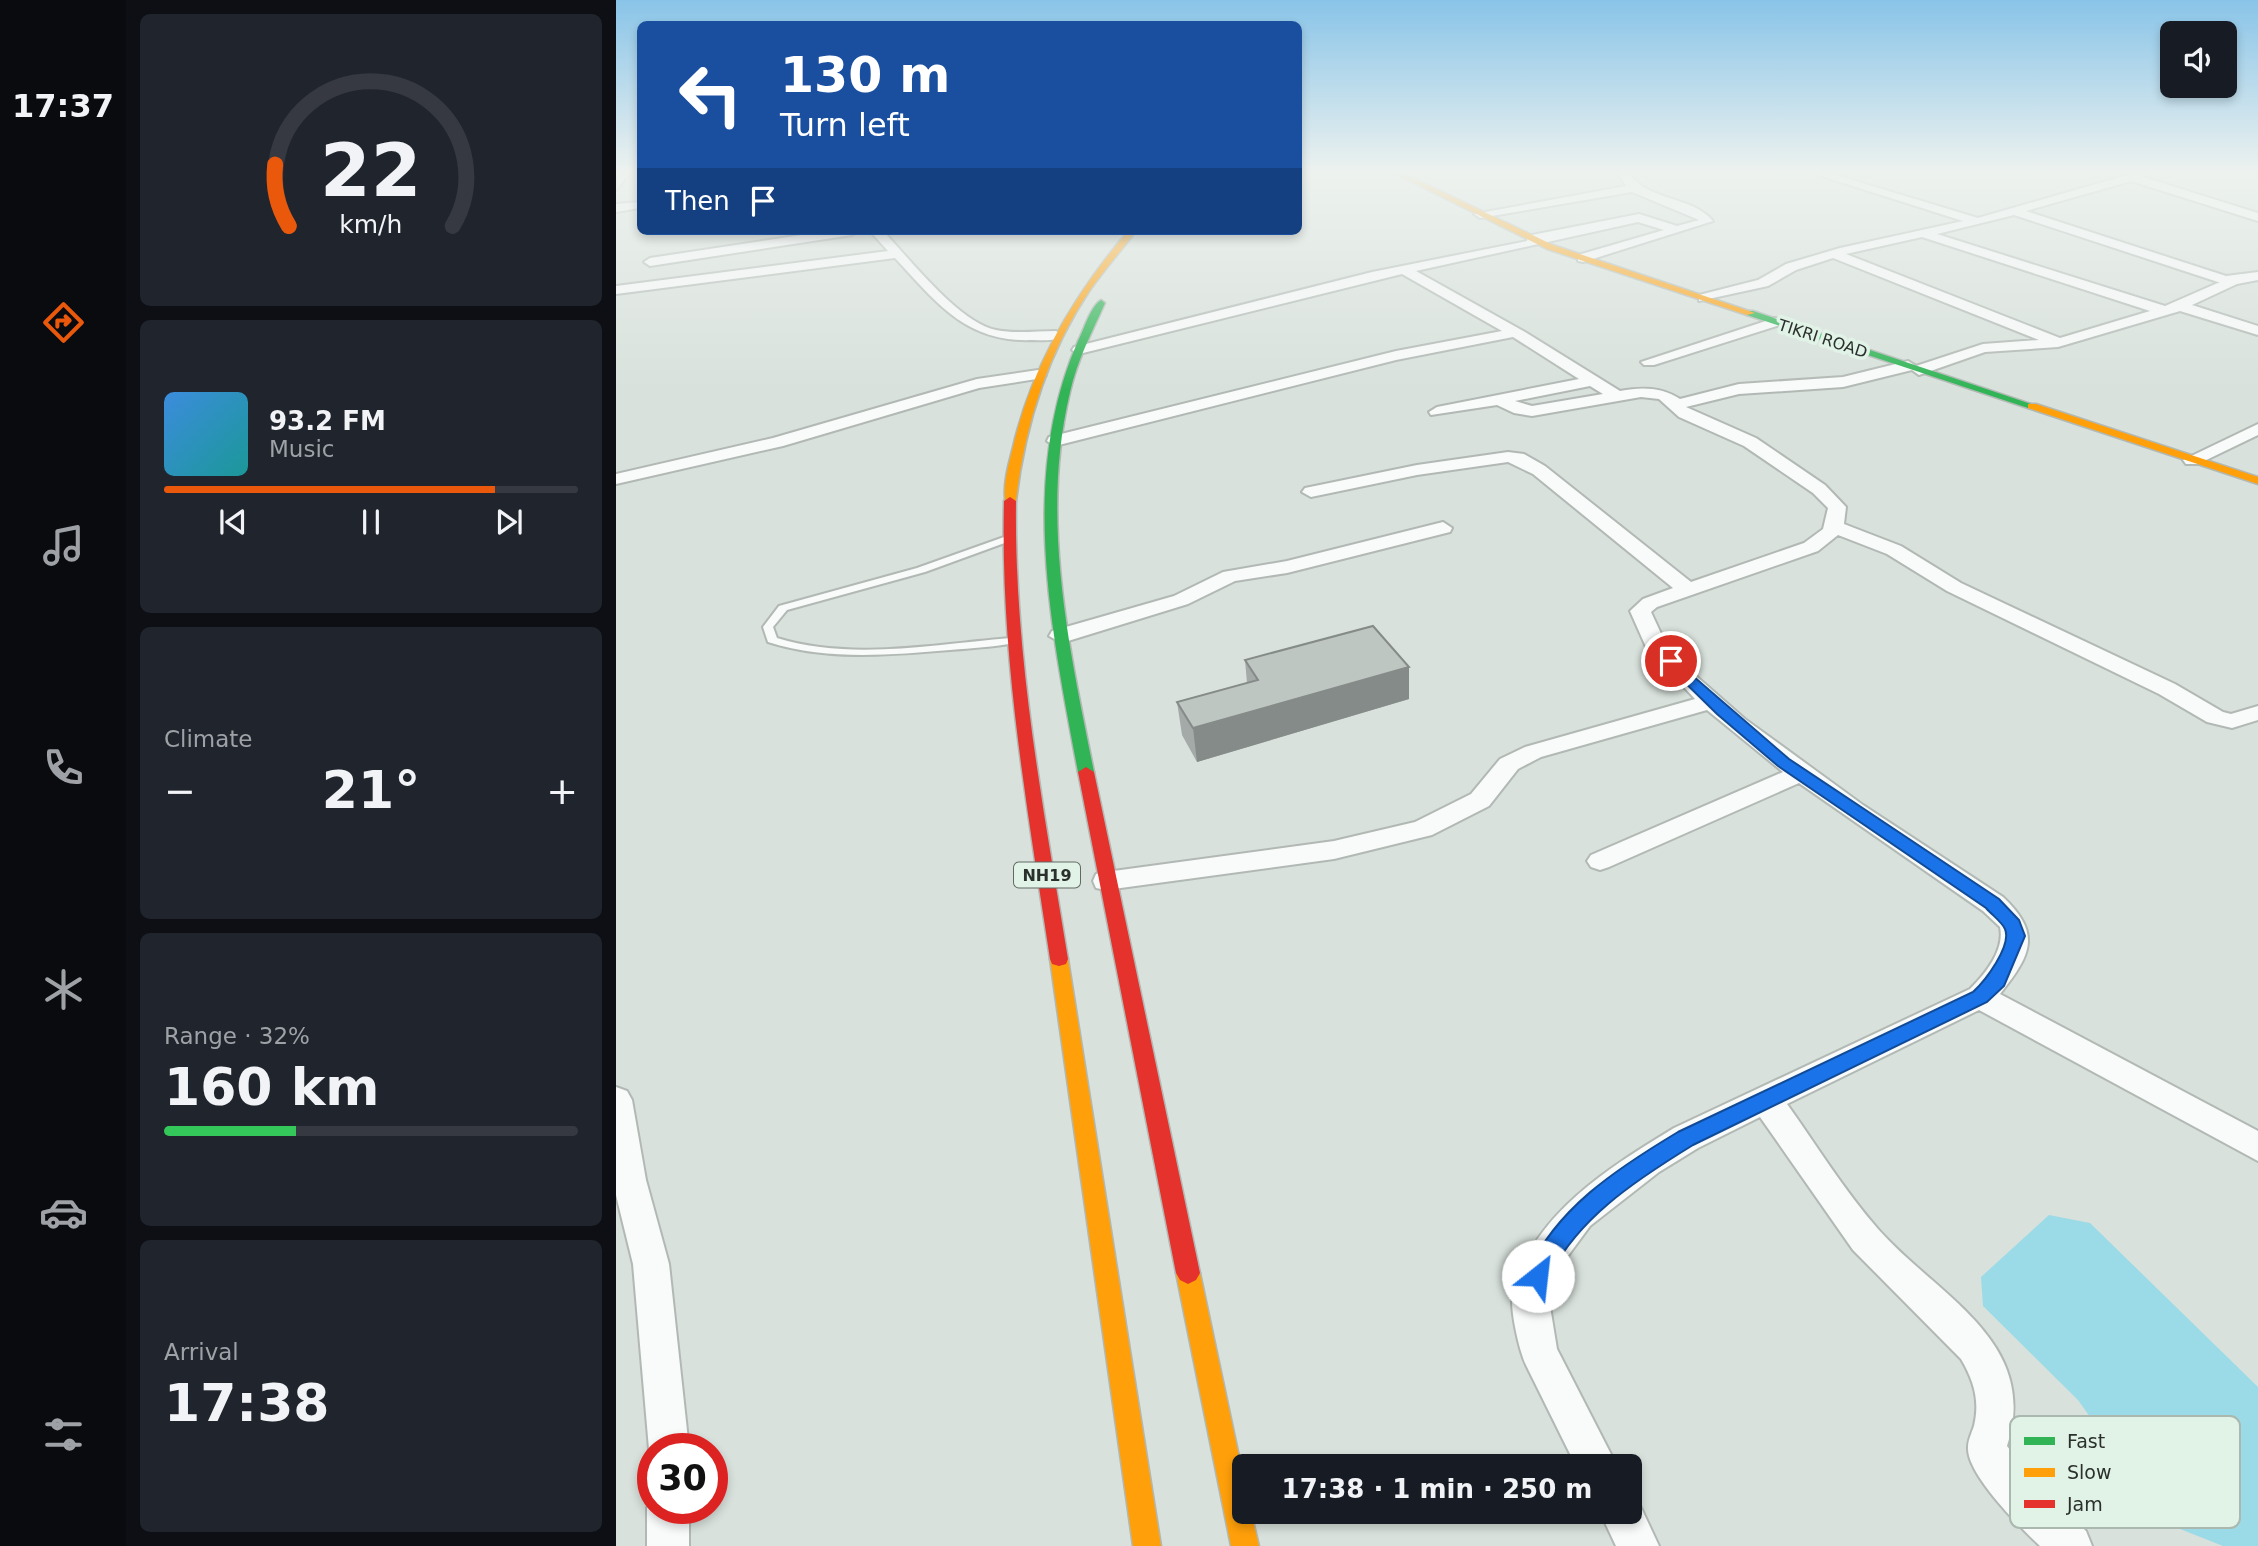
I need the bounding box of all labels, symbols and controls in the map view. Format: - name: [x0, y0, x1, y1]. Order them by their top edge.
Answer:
- map controls: [2160, 21, 2237, 98]
- button: sound: [2160, 21, 2237, 98]
- text: 130 m: [780, 47, 950, 104]
- icon: left: [665, 49, 756, 140]
- text: 17:37: [12, 87, 114, 125]
- text: Turn left: [780, 106, 910, 144]
- text: 22: [320, 129, 422, 214]
- icon: arrive: [744, 182, 782, 220]
- text: Then: [665, 186, 730, 216]
- text: km/h: [339, 210, 403, 239]
- icon: directions: [39, 298, 88, 347]
- street label: TIKRI ROAD: [1775, 315, 1870, 362]
- text: 93.2 FM: [269, 406, 386, 436]
- text: Music: [269, 436, 334, 462]
- icon: previous: [214, 503, 252, 541]
- icon: pause: [352, 503, 390, 541]
- icon: next: [490, 503, 528, 541]
- icon: music: [39, 521, 88, 570]
- pin: [1641, 631, 1701, 691]
- icon: arrive: [1652, 642, 1690, 680]
- text: Climate: [164, 726, 253, 752]
- icon: phone: [39, 743, 88, 792]
- text: 21°: [322, 760, 420, 820]
- text: −: [164, 769, 196, 813]
- text: +: [546, 769, 578, 813]
- road number: NH19: [1014, 862, 1080, 888]
- icon: climate: [39, 965, 88, 1014]
- text: Range · 32%: [164, 1023, 310, 1049]
- text: 160 km: [164, 1057, 379, 1117]
- icon: car: [39, 1188, 88, 1237]
- position arrow: [1501, 1239, 1575, 1313]
- text: Arrival: [164, 1339, 239, 1365]
- text: 17:38: [164, 1373, 330, 1433]
- icon: filters: [39, 1410, 88, 1459]
- legend: [2010, 1416, 2240, 1528]
- text: Fast: [2067, 1430, 2105, 1452]
- speed limit sign: 30: [637, 1433, 728, 1524]
- text: Slow: [2067, 1461, 2112, 1483]
- text: 17:38 · 1 min · 250 m: [1282, 1474, 1592, 1504]
- text: Jam: [2066, 1493, 2103, 1515]

